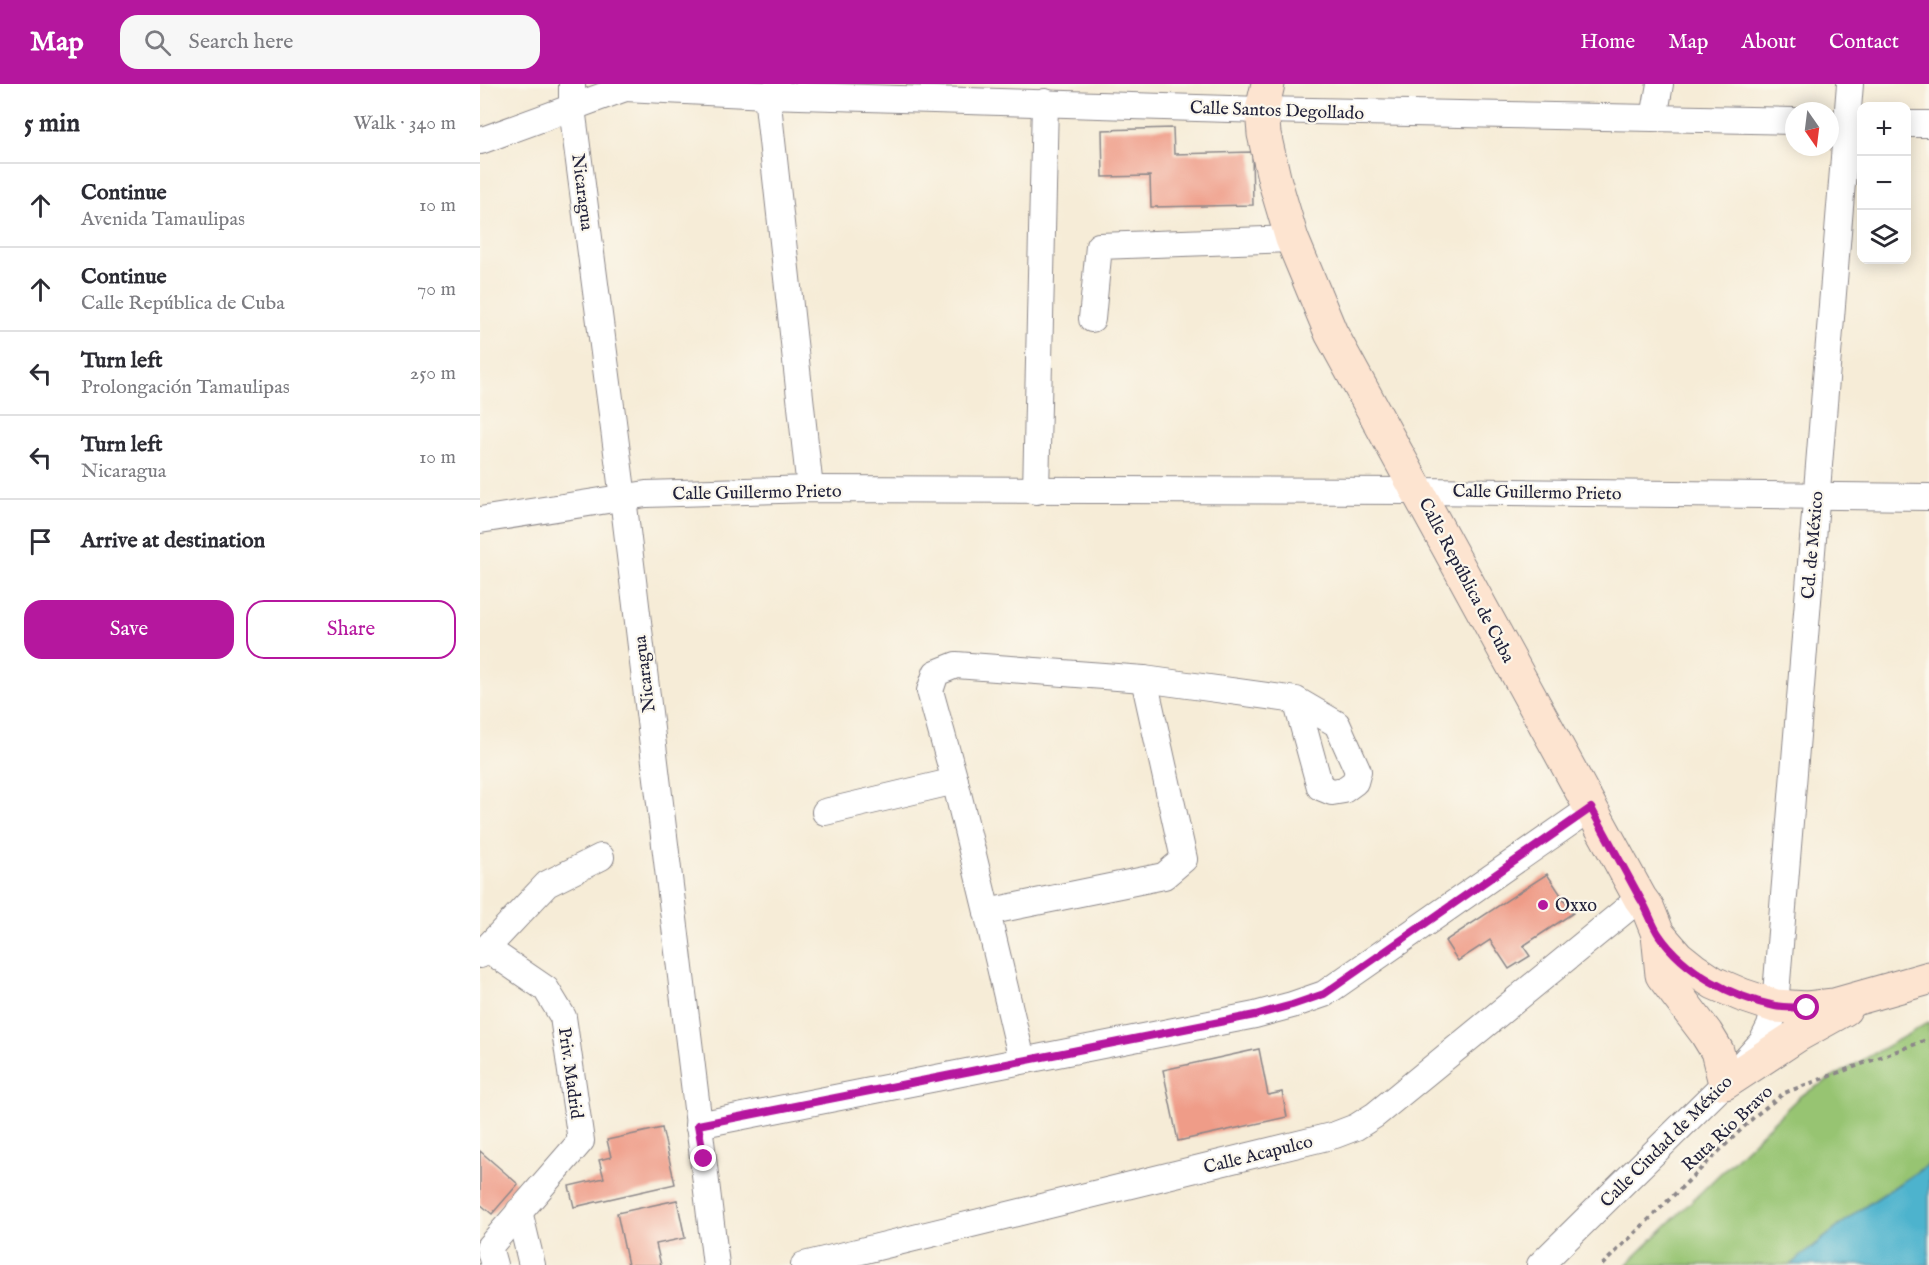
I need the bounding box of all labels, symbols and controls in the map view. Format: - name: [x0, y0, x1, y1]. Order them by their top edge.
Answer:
- search box: [120, 15, 540, 69]
- text: Map: [30, 25, 84, 60]
- icon: search: [141, 26, 174, 59]
- text: Search here: [189, 28, 293, 56]
- text: Home: [1580, 29, 1635, 56]
- text: Map: [1668, 29, 1708, 56]
- text: About: [1741, 29, 1796, 56]
- text: Contact: [1829, 29, 1899, 56]
- street label: Calle Santos Degollado: [1189, 97, 1365, 126]
- north arrow: [1785, 102, 1839, 156]
- map controls: [1857, 102, 1911, 264]
- button: +: [1857, 102, 1911, 156]
- text: 5 min: [24, 107, 80, 140]
- text: Walk · 340 m: [353, 111, 456, 136]
- street label: Nicaragua: [565, 153, 598, 232]
- button: −: [1857, 156, 1911, 210]
- text: Continue: [81, 179, 167, 207]
- icon: ahead: [24, 189, 57, 222]
- text: 10 m: [419, 193, 456, 218]
- text: Avenida Tamaulipas: [81, 207, 245, 232]
- button: layers: [1857, 210, 1911, 264]
- text: Continue: [81, 263, 167, 291]
- icon: ahead: [24, 273, 57, 306]
- text: 70 m: [417, 277, 456, 302]
- text: Calle República de Cuba: [81, 291, 285, 316]
- text: Turn left: [81, 347, 163, 375]
- icon: left: [24, 357, 57, 390]
- text: 250 m: [410, 361, 456, 386]
- text: Prolongación Tamaulipas: [81, 375, 290, 400]
- text: Turn left: [81, 431, 163, 459]
- icon: left: [24, 441, 57, 474]
- text: 10 m: [419, 445, 456, 470]
- text: Nicaragua: [81, 459, 166, 484]
- street label: Calle Guillermo Prieto: [672, 481, 842, 506]
- street label: Calle Guillermo Prieto: [1452, 481, 1622, 506]
- street label: Cd. de México: [1797, 490, 1830, 600]
- street label: Calle República de Cuba: [1412, 494, 1519, 667]
- icon: arrive: [24, 525, 57, 558]
- text: Arrive at destination: [81, 527, 265, 555]
- button: Save: [24, 600, 234, 659]
- button: Share: [246, 600, 456, 659]
- street label: Nicaragua: [629, 634, 662, 713]
- place label: Oxxo: [1555, 895, 1597, 918]
- marker: Oxxo: [1536, 898, 1550, 912]
- route start: [1793, 994, 1819, 1020]
- street label: Priv. Madrid: [552, 1026, 587, 1121]
- street label: Calle Ciudad de México: [1596, 1071, 1738, 1213]
- street label: Ruta Rio Bravo: [1678, 1081, 1779, 1177]
- street label: Calle Acapulco: [1201, 1131, 1316, 1180]
- route end: [690, 1145, 716, 1171]

